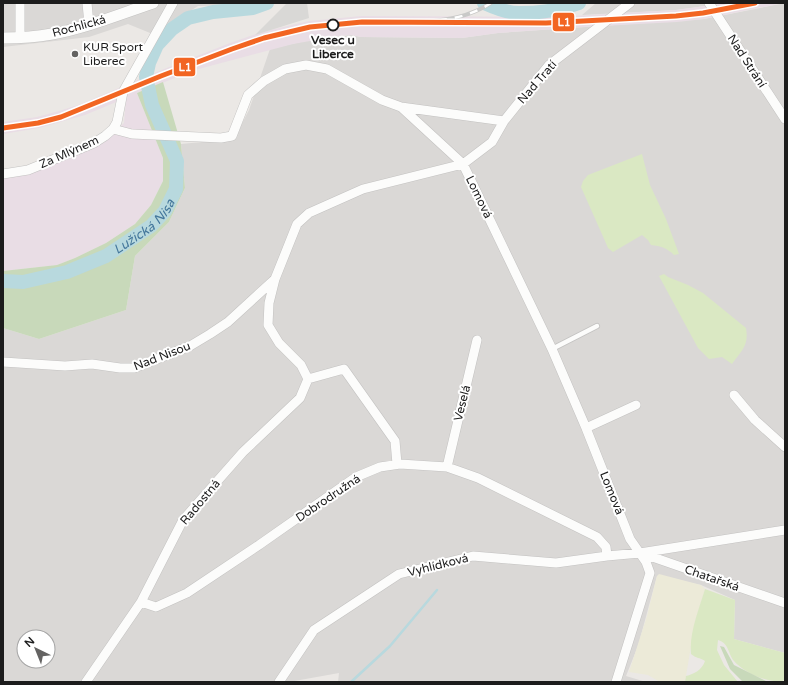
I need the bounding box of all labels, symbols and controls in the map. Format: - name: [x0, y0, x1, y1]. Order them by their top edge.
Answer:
- street label: Rochlická: [51, 12, 107, 40]
- line badge: L1: [552, 12, 575, 32]
- text: L1: [557, 16, 571, 29]
- marker: Vesec u Liberce: [326, 18, 340, 32]
- street label: Nad Strání: [725, 32, 769, 90]
- place label: Vesec u Liberce: [311, 33, 355, 61]
- place label: KUR Sport Liberec: [83, 40, 144, 68]
- marker: KUR Sport Liberec: [70, 49, 80, 59]
- line badge: L1: [173, 57, 196, 77]
- street label: Nad Tratí: [515, 58, 559, 106]
- text: L1: [178, 61, 192, 74]
- street label: Za Mlýnem: [37, 133, 101, 171]
- street label: Lomová: [463, 173, 495, 221]
- water label: Lužická Nisa: [111, 196, 179, 258]
- street label: Nad Nisou: [132, 339, 192, 373]
- street label: Veselá: [451, 383, 473, 423]
- street label: Lomová: [597, 469, 627, 517]
- street label: Dobrodružná: [293, 471, 363, 525]
- street label: Radostná: [177, 477, 223, 527]
- street label: Vyhlídková: [406, 551, 470, 579]
- street label: Chatařská: [683, 562, 741, 594]
- north arrow: [16, 629, 56, 669]
- text: N: [22, 634, 37, 650]

